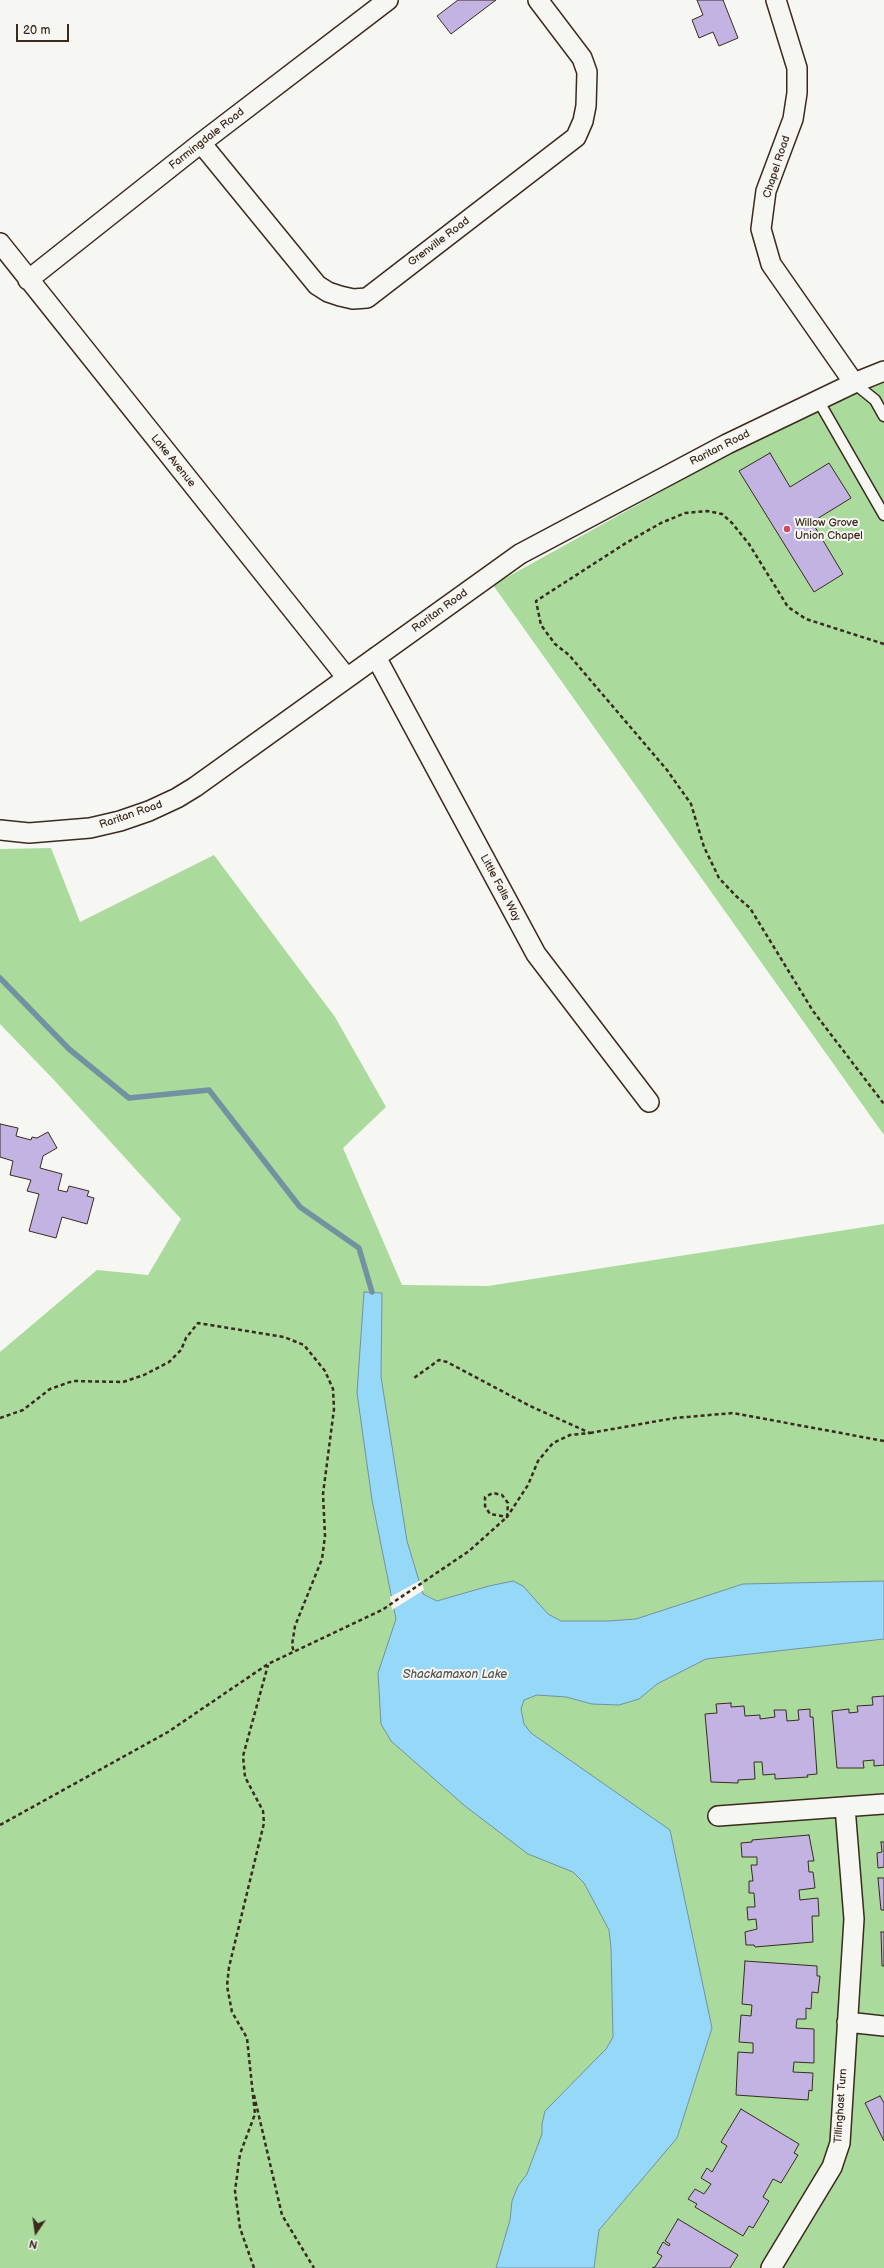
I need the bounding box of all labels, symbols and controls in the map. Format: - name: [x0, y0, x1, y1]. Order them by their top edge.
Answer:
- scale bar: [18, 16, 71, 42]
- text: 20 m: [23, 23, 50, 38]
- street label: Farmingdale Road: [167, 106, 247, 172]
- street label: Chapel Road: [761, 134, 793, 200]
- street label: Grenville Road: [406, 215, 472, 269]
- street label: Raritan Road: [688, 427, 752, 469]
- street label: Lake Avenue: [148, 432, 198, 490]
- place label: Willow Grove Union Chapel: [795, 516, 863, 542]
- marker: Willow Grove Union Chapel: [782, 524, 792, 534]
- street label: Raritan Road: [410, 586, 470, 636]
- street label: Raritan Road: [98, 798, 164, 832]
- street label: Little Falls Way: [477, 852, 523, 924]
- water label: Shackamaxon Lake: [403, 1668, 507, 1682]
- street label: Tillinghast Turn: [832, 2068, 850, 2144]
- north arrow: [16, 2212, 56, 2252]
- text: N: [28, 2237, 39, 2251]

